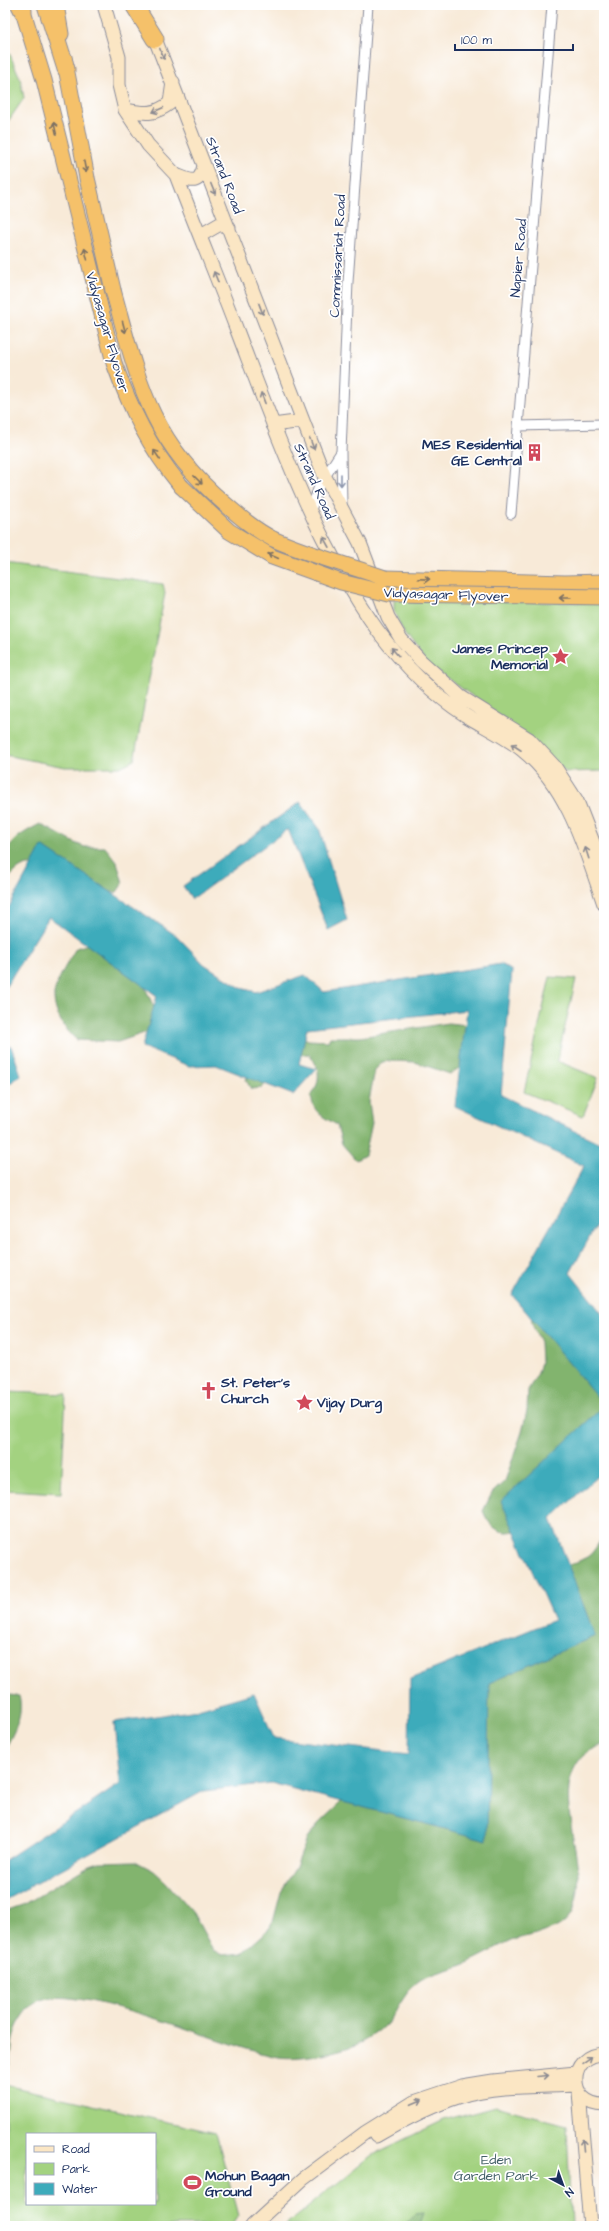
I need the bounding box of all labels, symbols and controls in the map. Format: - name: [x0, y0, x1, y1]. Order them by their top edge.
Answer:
- scale bar: [455, 26, 573, 52]
- text: 100 m: [461, 32, 492, 49]
- one-way arrow: [158, 48, 166, 60]
- one-way arrow: [152, 107, 164, 114]
- one-way arrow: [50, 122, 58, 135]
- street label: Strand Road: [200, 134, 248, 217]
- one-way arrow: [81, 161, 89, 174]
- one-way arrow: [209, 182, 217, 194]
- street label: Commissariat Road: [325, 194, 351, 318]
- street label: Napier Road: [506, 218, 532, 298]
- one-way arrow: [82, 248, 90, 261]
- street label: Vidyasagar Flyover: [80, 270, 134, 395]
- one-way arrow: [211, 271, 219, 283]
- one-way arrow: [257, 303, 265, 315]
- one-way arrow: [121, 320, 128, 333]
- one-way arrow: [258, 392, 266, 404]
- place label: MES Residential GE Central: [422, 435, 523, 471]
- one-way arrow: [309, 438, 317, 450]
- street label: Strand Road: [288, 440, 340, 523]
- building icon: MES Residential GE Central: [525, 442, 545, 462]
- one-way arrow: [153, 450, 161, 461]
- one-way arrow: [337, 473, 345, 486]
- one-way arrow: [193, 475, 203, 484]
- one-way arrow: [322, 536, 330, 548]
- one-way arrow: [268, 552, 280, 560]
- one-way arrow: [417, 575, 430, 583]
- street label: Vidyasagar Flyover: [383, 583, 509, 607]
- one-way arrow: [559, 594, 572, 602]
- place label: James Princep Memorial: [451, 639, 549, 675]
- place icon: James Princep Memorial: [551, 646, 571, 666]
- one-way arrow: [391, 647, 400, 658]
- one-way arrow: [511, 742, 522, 751]
- one-way arrow: [583, 847, 590, 860]
- place label: St. Peter's Church: [220, 1373, 290, 1409]
- church icon: St. Peter's Church: [198, 1380, 218, 1400]
- place icon: Vijay Durg: [294, 1392, 314, 1412]
- place label: Vijay Durg: [316, 1393, 383, 1414]
- one-way arrow: [582, 2056, 593, 2064]
- one-way arrow: [536, 2073, 549, 2080]
- one-way arrow: [410, 2098, 422, 2105]
- legend: [26, 2133, 156, 2205]
- one-way arrow: [579, 2139, 586, 2152]
- text: Road: [62, 2141, 90, 2158]
- park label: Eden Garden Park: [454, 2150, 539, 2186]
- text: Park: [62, 2161, 90, 2178]
- north arrow: [543, 2165, 583, 2205]
- place label: Mohun Bagan Ground: [205, 2166, 290, 2202]
- sports icon: Mohun Bagan Ground: [182, 2173, 202, 2193]
- text: Water: [62, 2181, 98, 2198]
- text: N: [562, 2184, 577, 2200]

